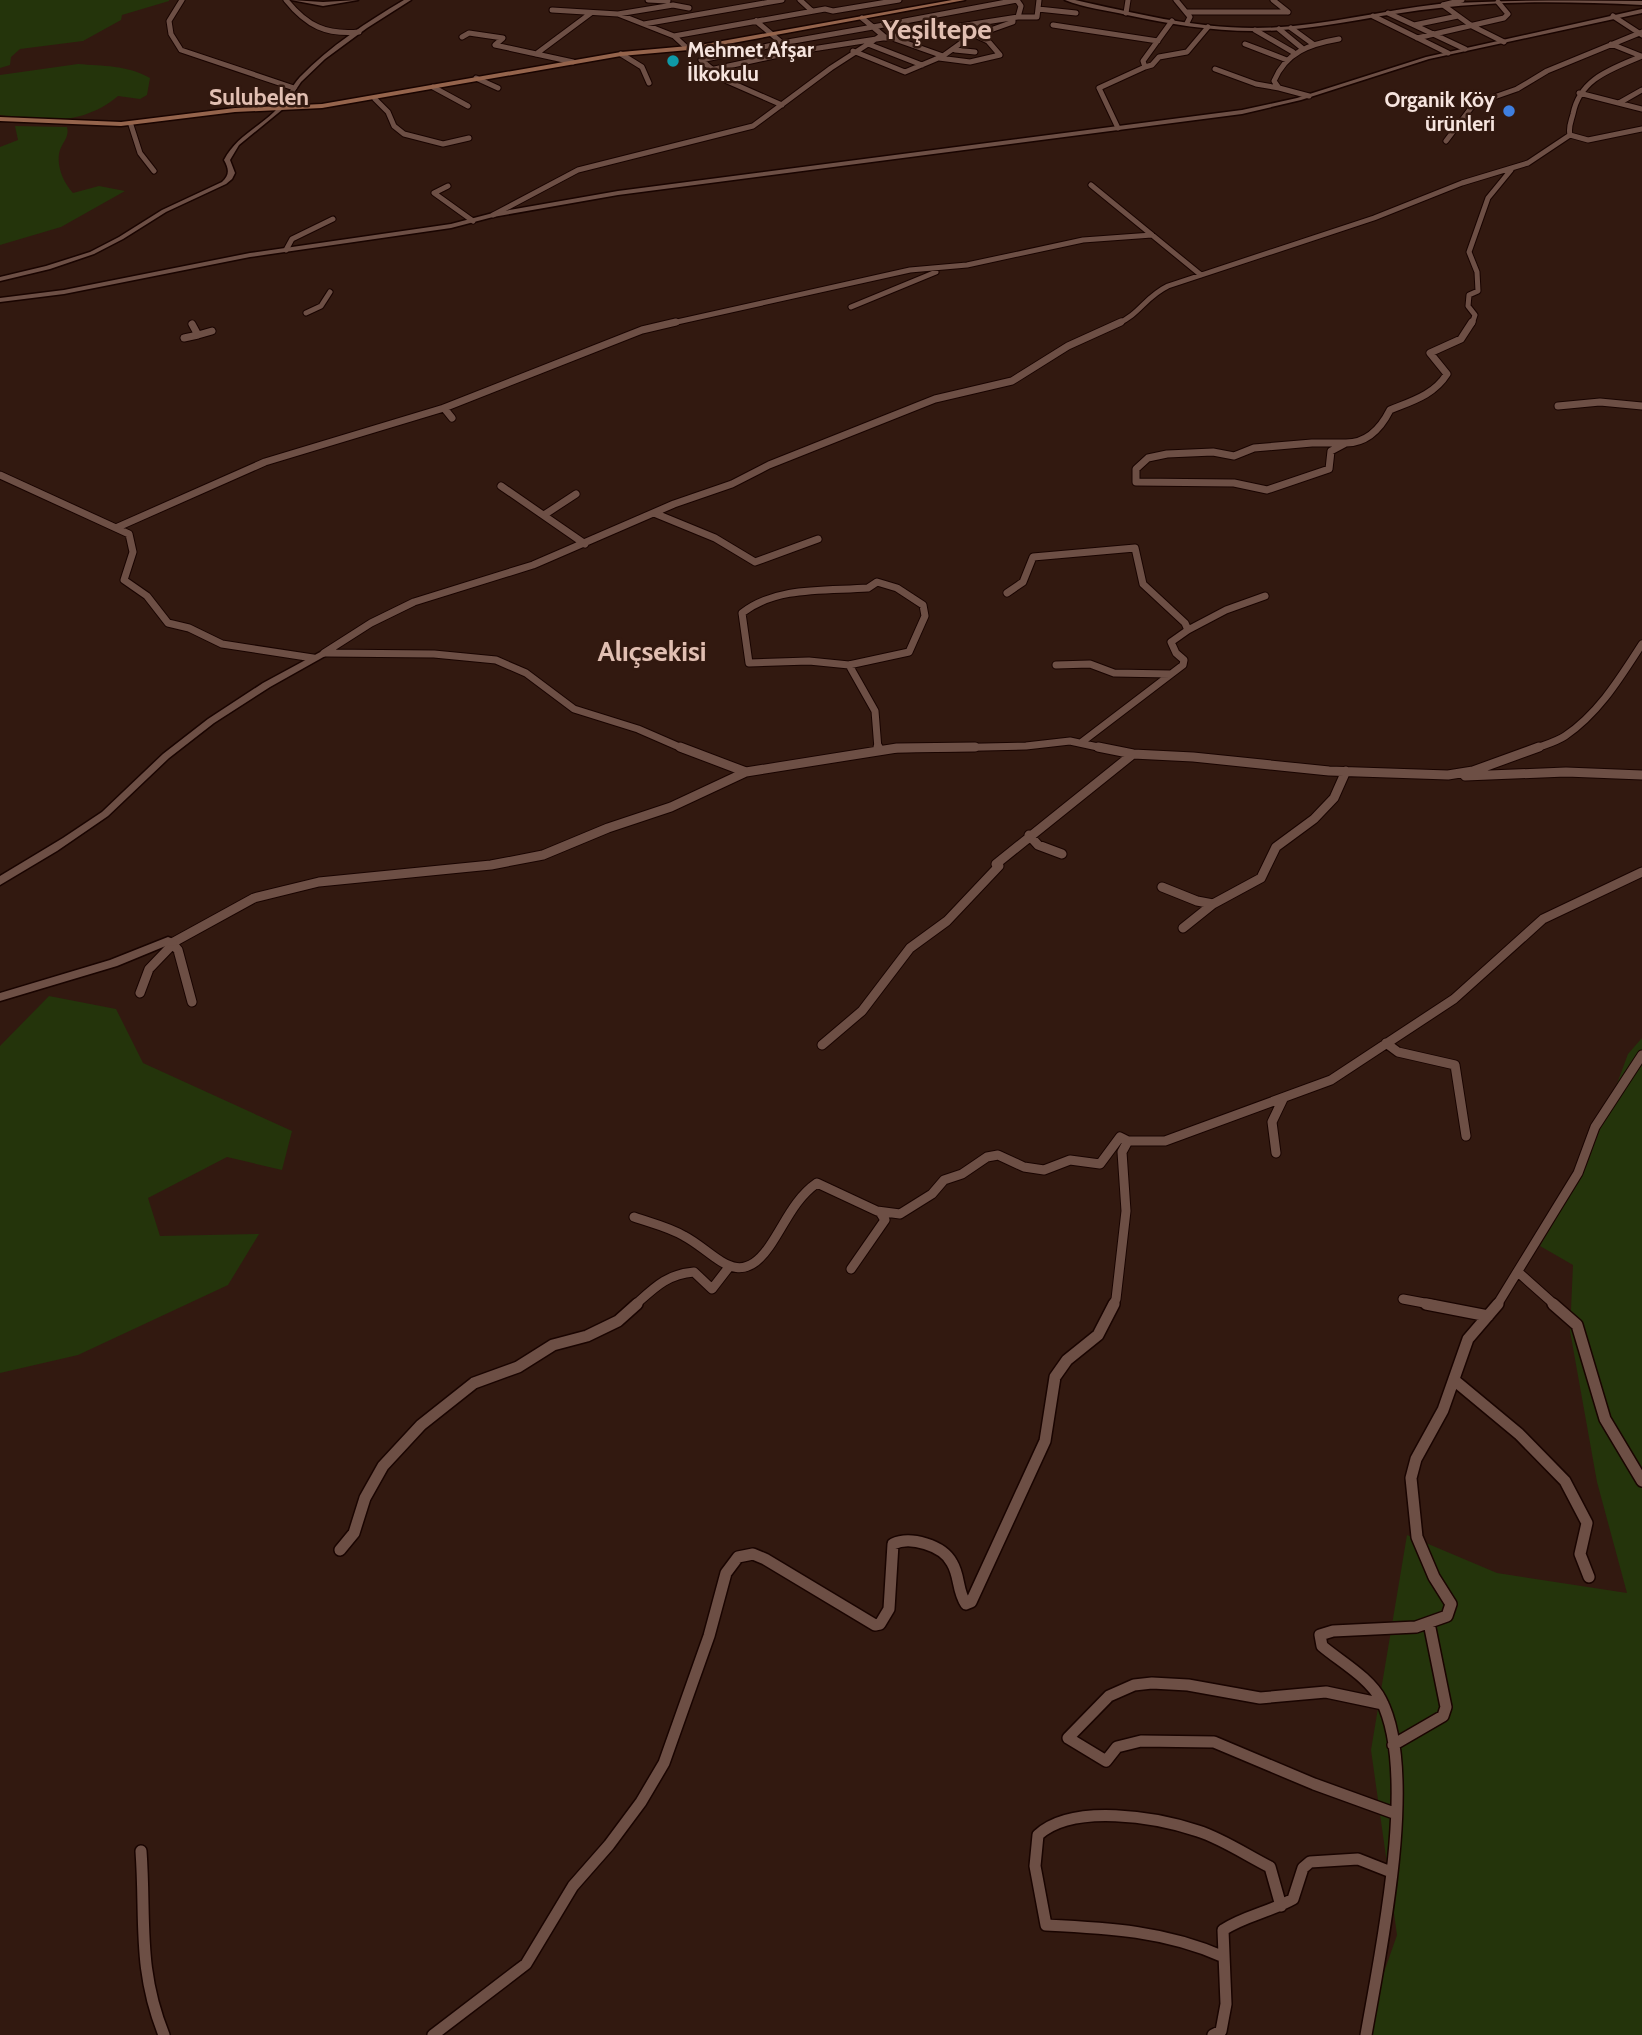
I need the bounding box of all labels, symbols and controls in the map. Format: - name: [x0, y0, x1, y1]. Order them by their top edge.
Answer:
- district label: Yeşiltepe: [881, 12, 992, 46]
- place label: Mehmet Afşar İlkokulu: [687, 37, 814, 86]
- marker: Mehmet Afşar İlkokulu: [665, 53, 681, 69]
- district label: Sulubelen: [209, 83, 309, 111]
- place label: Organik Köy ürünleri: [1384, 87, 1496, 136]
- marker: Organik Köy ürünleri: [1501, 103, 1517, 119]
- district label: Alıçsekisi: [597, 634, 707, 668]

